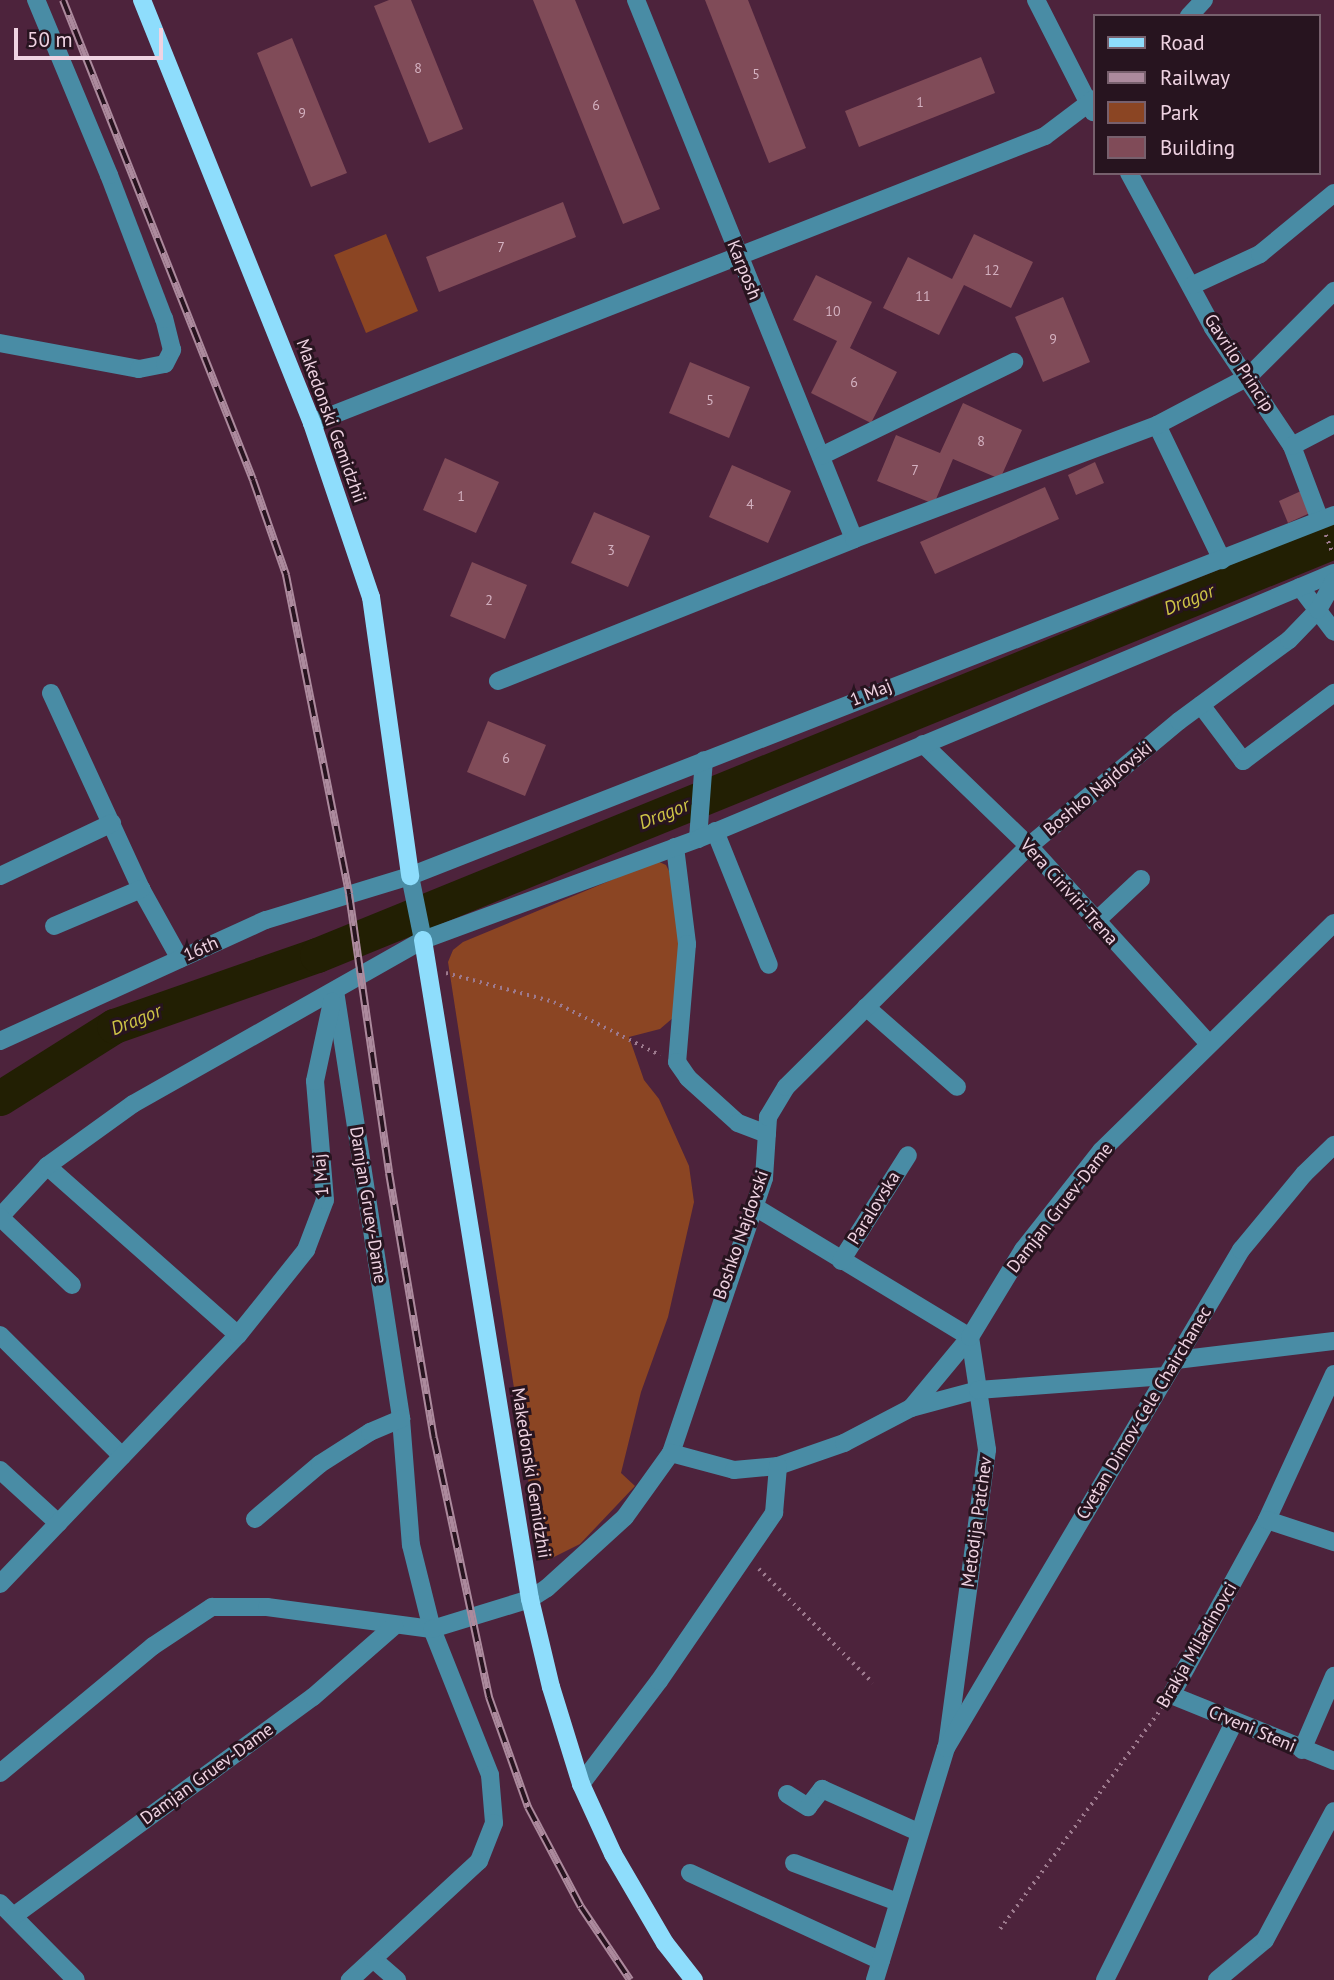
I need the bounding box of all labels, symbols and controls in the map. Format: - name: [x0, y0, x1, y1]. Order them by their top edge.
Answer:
- scale bar: [18, 14, 166, 58]
- legend: [1092, 14, 1320, 175]
- text: 50 m: [27, 26, 73, 53]
- text: Road: [1160, 29, 1204, 56]
- house number: 8: [414, 60, 422, 76]
- text: Railway: [1160, 64, 1230, 91]
- house number: 5: [752, 66, 760, 82]
- house number: 1: [916, 94, 924, 110]
- house number: 6: [592, 97, 600, 113]
- text: Park: [1160, 99, 1199, 126]
- house number: 9: [298, 105, 306, 121]
- text: Building: [1160, 134, 1235, 161]
- street label: Karposh: [722, 237, 766, 303]
- house number: 7: [497, 239, 505, 255]
- house number: 12: [984, 262, 1000, 278]
- house number: 11: [915, 288, 931, 304]
- house number: 10: [825, 303, 841, 319]
- street label: Gavrilo Princip: [1199, 310, 1279, 416]
- house number: 9: [1049, 331, 1057, 347]
- street label: Makedonski Gemidzhii: [291, 336, 371, 506]
- house number: 6: [850, 374, 858, 390]
- house number: 5: [706, 392, 714, 408]
- house number: 8: [977, 433, 985, 449]
- house number: 7: [911, 462, 919, 478]
- house number: 1: [457, 488, 465, 504]
- house number: 4: [746, 496, 754, 512]
- house number: 3: [607, 542, 615, 558]
- water label: Dragor: [1160, 580, 1218, 620]
- house number: 2: [485, 592, 493, 608]
- street label: 1 Maj: [847, 675, 895, 711]
- street label: Boshko Najdovski: [1039, 737, 1157, 841]
- house number: 6: [502, 750, 510, 766]
- water label: Dragor: [635, 794, 693, 834]
- street label: Vera Ciriviri-Trena: [1016, 834, 1122, 950]
- street label: 16th: [180, 932, 222, 966]
- water label: Dragor: [107, 1000, 165, 1040]
- street label: Damjan Gruev-Dame: [345, 1125, 391, 1285]
- street label: Damjan Gruev-Dame: [1003, 1139, 1117, 1277]
- street label: 1 Maj: [308, 1153, 334, 1197]
- street label: Boshko Najdovski: [709, 1168, 773, 1302]
- street label: Paralovska: [843, 1168, 905, 1248]
- street label: Cvetan Dimov-Cele Chairchanec: [1072, 1303, 1216, 1523]
- street label: Makedonski Gemidzhii: [507, 1386, 555, 1560]
- street label: Metodija Patchev: [957, 1455, 997, 1589]
- street label: Brakja Miladinovci: [1152, 1578, 1242, 1712]
- street label: Crveni Steni: [1205, 1701, 1299, 1757]
- street label: Damjan Gruev-Dame: [136, 1719, 278, 1829]

